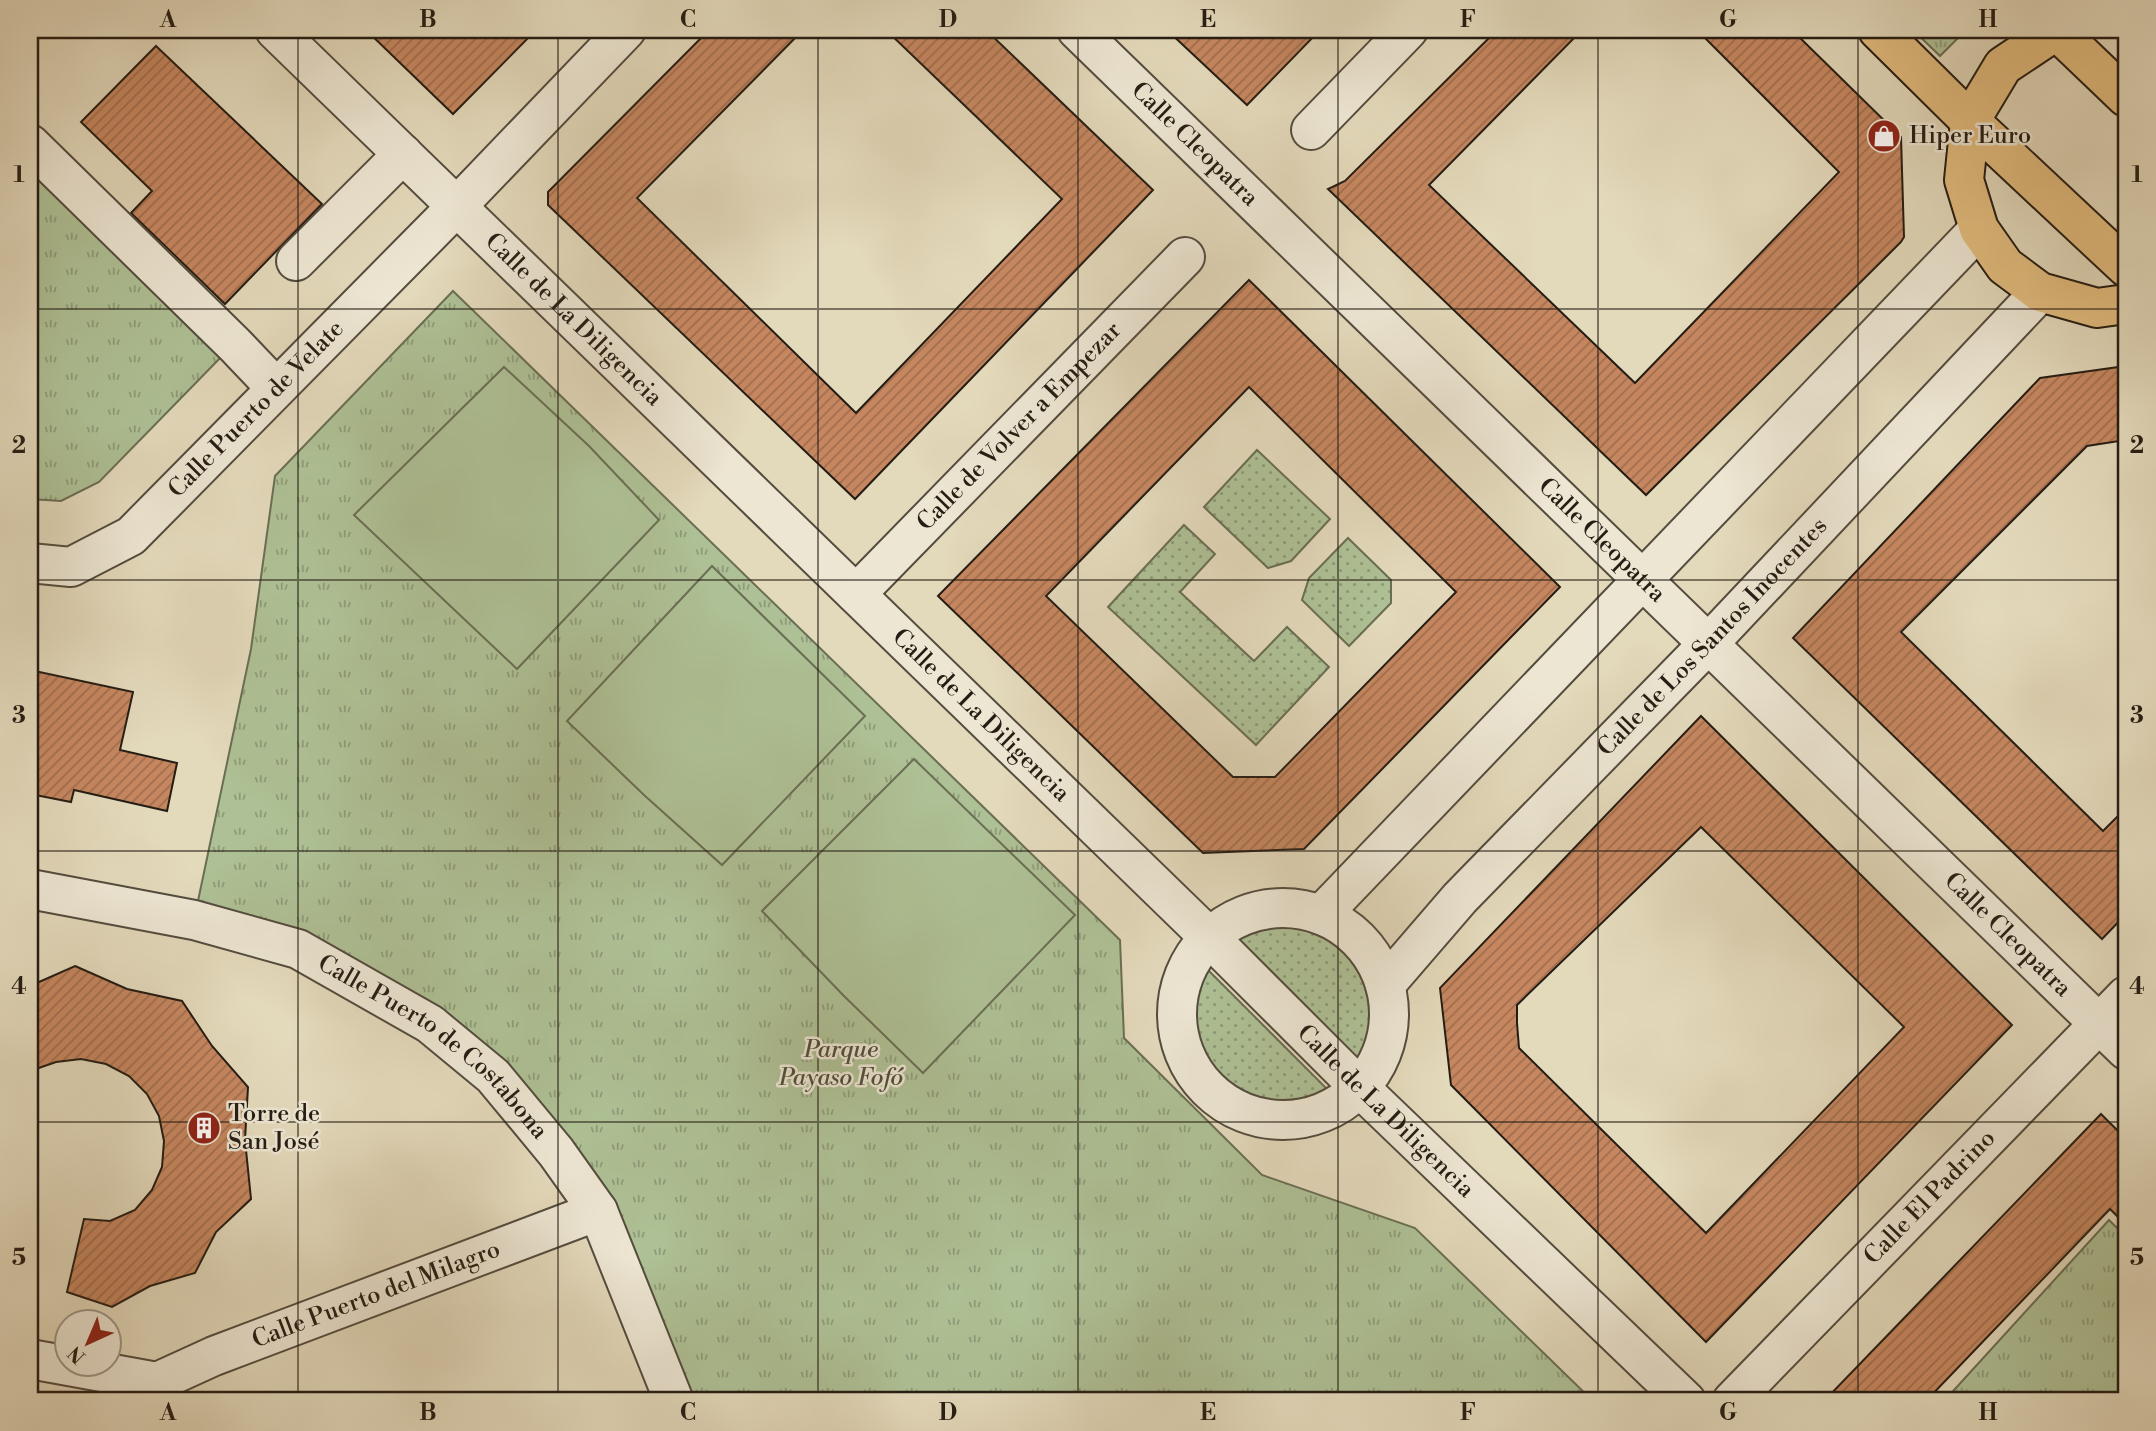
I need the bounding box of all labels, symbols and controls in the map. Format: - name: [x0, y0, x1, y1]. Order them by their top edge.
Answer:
- text: A: [159, 6, 177, 34]
- text: B: [419, 6, 437, 34]
- text: C: [680, 6, 696, 34]
- text: D: [939, 6, 957, 34]
- text: E: [1200, 6, 1216, 34]
- text: F: [1460, 6, 1476, 34]
- text: G: [1719, 6, 1737, 34]
- text: H: [1979, 6, 1998, 34]
- street label: Calle Cleopatra: [1125, 76, 1265, 214]
- shop icon: Hiper Euro: [1865, 117, 1903, 155]
- place label: Hiper Euro: [1909, 121, 2031, 151]
- text: 1: [13, 161, 25, 189]
- text: 1: [2131, 161, 2143, 189]
- street label: Calle de La Diligencia: [478, 227, 669, 413]
- street label: Calle Puerto de Velate: [162, 314, 351, 504]
- street label: Calle de Volver a Empezar: [911, 316, 1128, 537]
- text: 2: [12, 432, 26, 460]
- text: 2: [2130, 432, 2144, 460]
- street label: Calle Cleopatra: [1532, 472, 1672, 610]
- street label: Calle de Los Santos Inocentes: [1591, 512, 1834, 763]
- street label: Calle de La Diligencia: [886, 623, 1077, 809]
- text: 3: [12, 702, 26, 730]
- text: 3: [2130, 702, 2144, 730]
- street label: Calle Cleopatra: [1938, 866, 2078, 1004]
- street label: Calle Puerto de Costabona: [312, 948, 555, 1146]
- text: 4: [11, 973, 27, 1001]
- text: 4: [2129, 973, 2145, 1001]
- street label: Calle de La Diligencia: [1290, 1018, 1481, 1205]
- park label: Parque Payaso Fofó: [778, 1035, 905, 1093]
- place label: Torre de San José: [228, 1099, 320, 1157]
- building icon: Torre de San José: [185, 1109, 223, 1147]
- street label: Calle El Padrino: [1858, 1124, 2002, 1271]
- street label: Calle Puerto del Milagro: [248, 1234, 504, 1355]
- text: 5: [12, 1244, 26, 1272]
- text: 5: [2130, 1244, 2144, 1272]
- north arrow: [52, 1308, 122, 1378]
- text: N: [63, 1341, 91, 1368]
- text: A: [159, 1399, 177, 1427]
- text: B: [419, 1399, 437, 1427]
- text: C: [680, 1399, 696, 1427]
- text: D: [939, 1399, 957, 1427]
- text: E: [1200, 1399, 1216, 1427]
- text: F: [1460, 1399, 1476, 1427]
- text: G: [1719, 1399, 1737, 1427]
- text: H: [1979, 1399, 1998, 1427]

